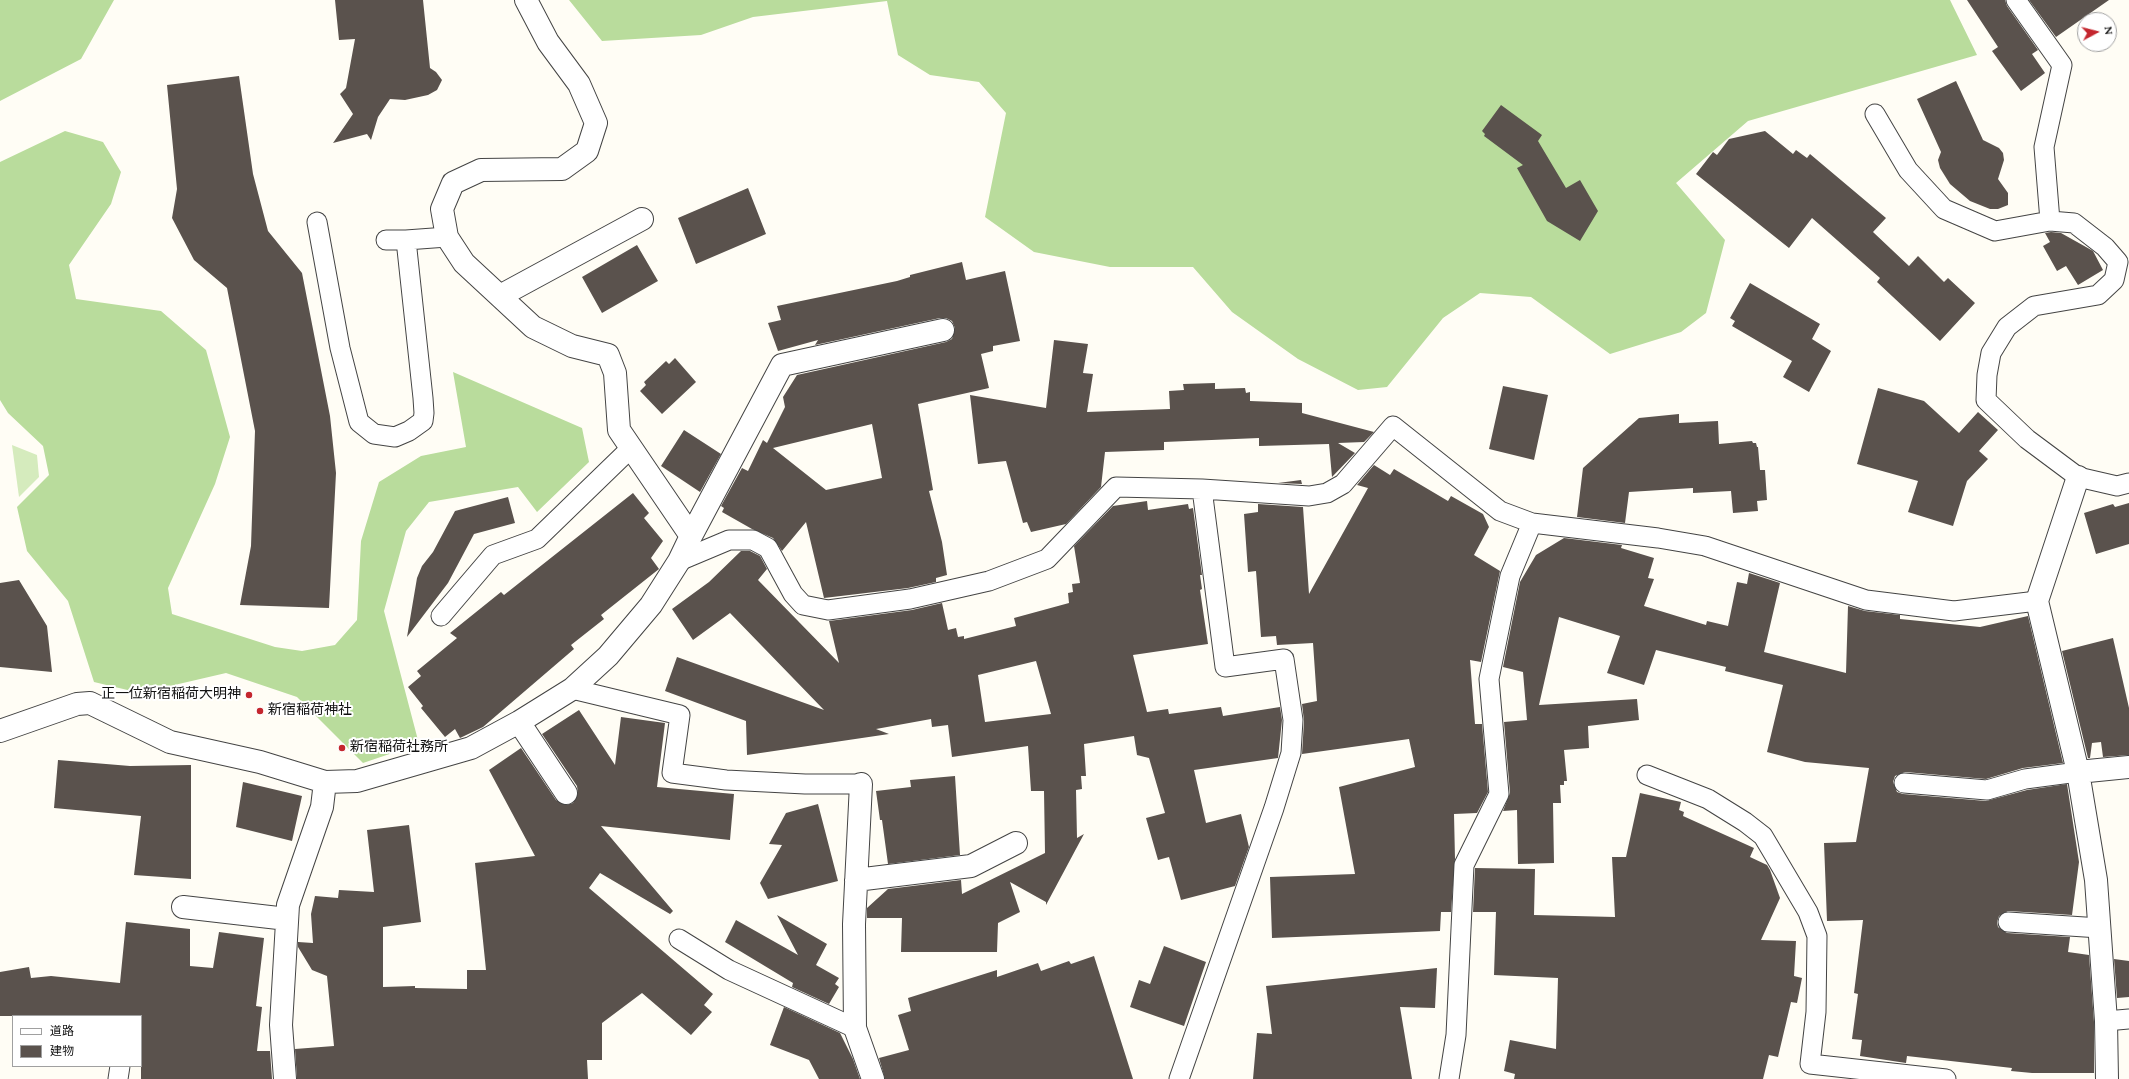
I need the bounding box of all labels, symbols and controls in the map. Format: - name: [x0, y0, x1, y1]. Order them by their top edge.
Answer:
- north arrow: [2077, 12, 2117, 52]
- text: N: [2099, 25, 2117, 36]
- place label: 正一位新宿稲荷大明神: [101, 687, 241, 703]
- marker: 正一位新宿稲荷大明神: [244, 690, 254, 700]
- place label: 新宿稲荷神社: [268, 703, 352, 719]
- marker: 新宿稲荷神社: [255, 706, 265, 716]
- place label: 新宿稲荷社務所: [350, 740, 448, 756]
- marker: 新宿稲荷社務所: [337, 743, 347, 753]
- legend: [12, 1015, 142, 1067]
- text: 道路: [50, 1022, 74, 1041]
- text: 建物: [50, 1042, 74, 1061]

